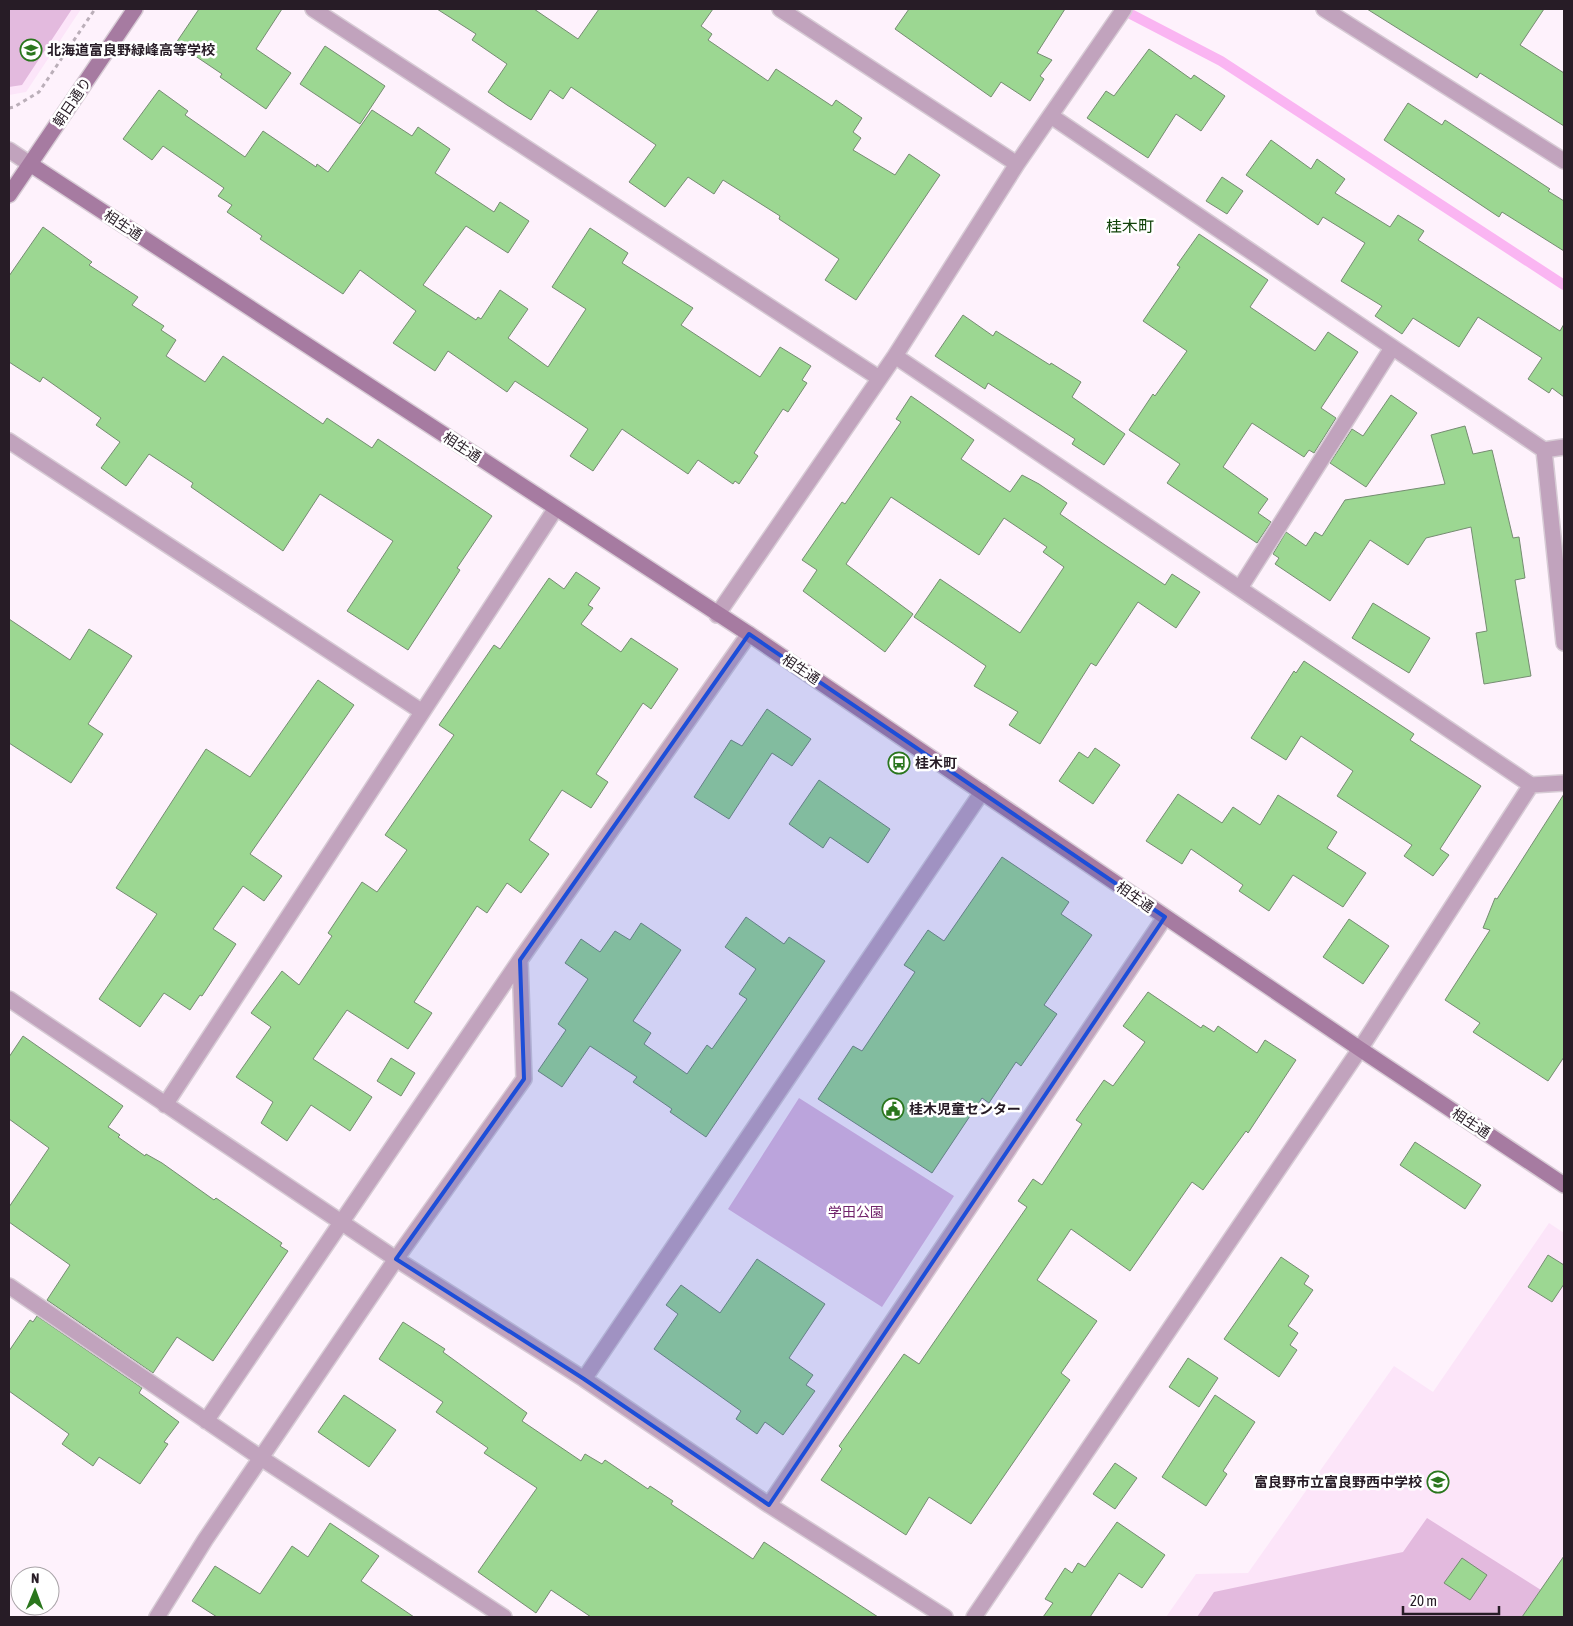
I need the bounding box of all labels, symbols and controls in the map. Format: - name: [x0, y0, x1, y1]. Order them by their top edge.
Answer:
- school or university icon: 北海道富良野緑峰高等学校: [19, 38, 43, 62]
- place label: 北海道富良野緑峰高等学校: [47, 42, 215, 58]
- street label: 朝日通り: [50, 74, 94, 130]
- street label: 相生通: [101, 207, 145, 243]
- district label: 桂木町: [1106, 217, 1154, 235]
- street label: 相生通: [440, 429, 484, 465]
- street label: 相生通: [779, 651, 823, 687]
- bus stop icon: 桂木町: [887, 751, 911, 775]
- place label: 桂木町: [915, 755, 957, 771]
- street label: 相生通: [1113, 878, 1157, 916]
- public building icon: 桂木児童センター: [881, 1097, 905, 1121]
- place label: 桂木児童センター: [909, 1101, 1021, 1117]
- street label: 相生通: [1449, 1105, 1493, 1141]
- park label: 学田公園: [828, 1204, 884, 1220]
- school or university icon: 富良野市立富良野西中学校: [1426, 1470, 1450, 1494]
- place label: 富良野市立富良野西中学校: [1254, 1474, 1422, 1490]
- north arrow: [10, 1566, 60, 1616]
- text: N: [31, 1570, 39, 1586]
- scale bar: [1403, 1584, 1499, 1616]
- text: 20 m: [1410, 1592, 1437, 1609]

